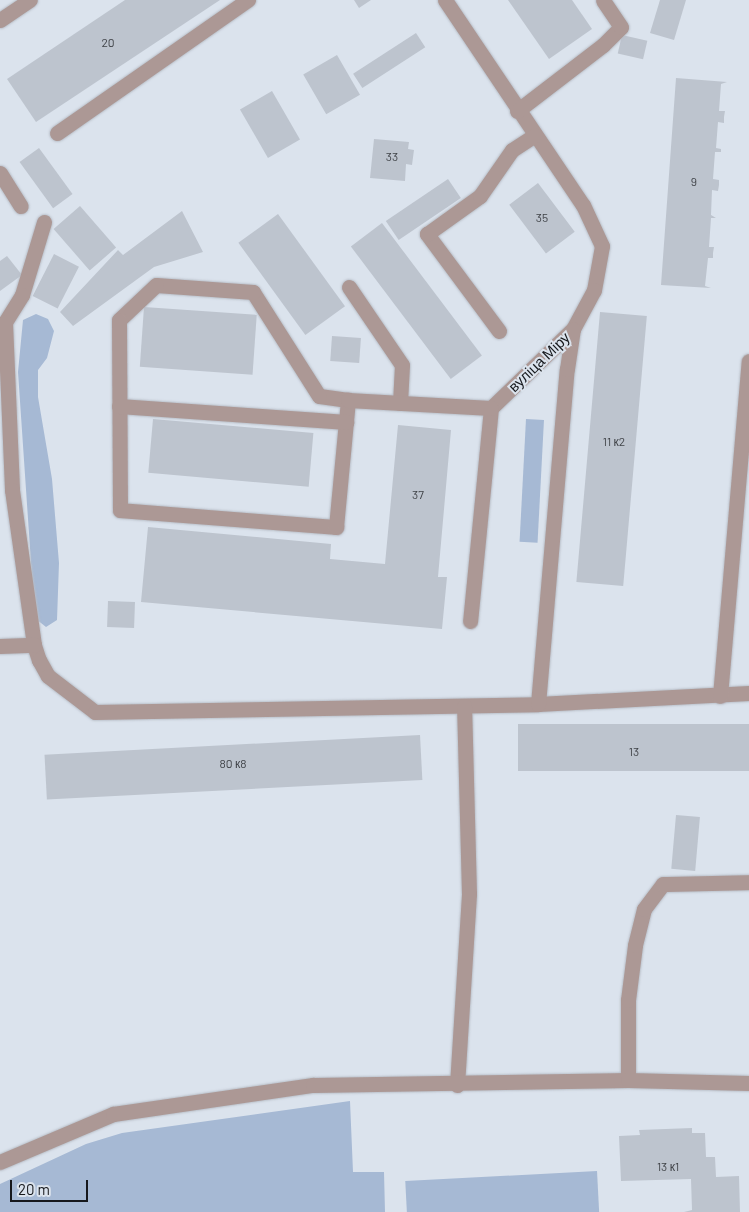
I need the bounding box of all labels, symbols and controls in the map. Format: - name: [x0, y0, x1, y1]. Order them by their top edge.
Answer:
- house number: 20: [101, 36, 115, 50]
- house number: 33: [386, 150, 398, 164]
- house number: 9: [691, 175, 697, 189]
- house number: 35: [536, 211, 548, 225]
- street label: вуліца Міру: [505, 328, 573, 396]
- house number: 11 к2: [603, 435, 625, 449]
- house number: 37: [412, 488, 424, 502]
- house number: 13: [629, 745, 639, 759]
- house number: 80 к8: [220, 757, 246, 771]
- house number: 13 к1: [657, 1160, 679, 1174]
- scale bar: [12, 1170, 90, 1202]
- text: 20 m: [18, 1180, 50, 1198]

